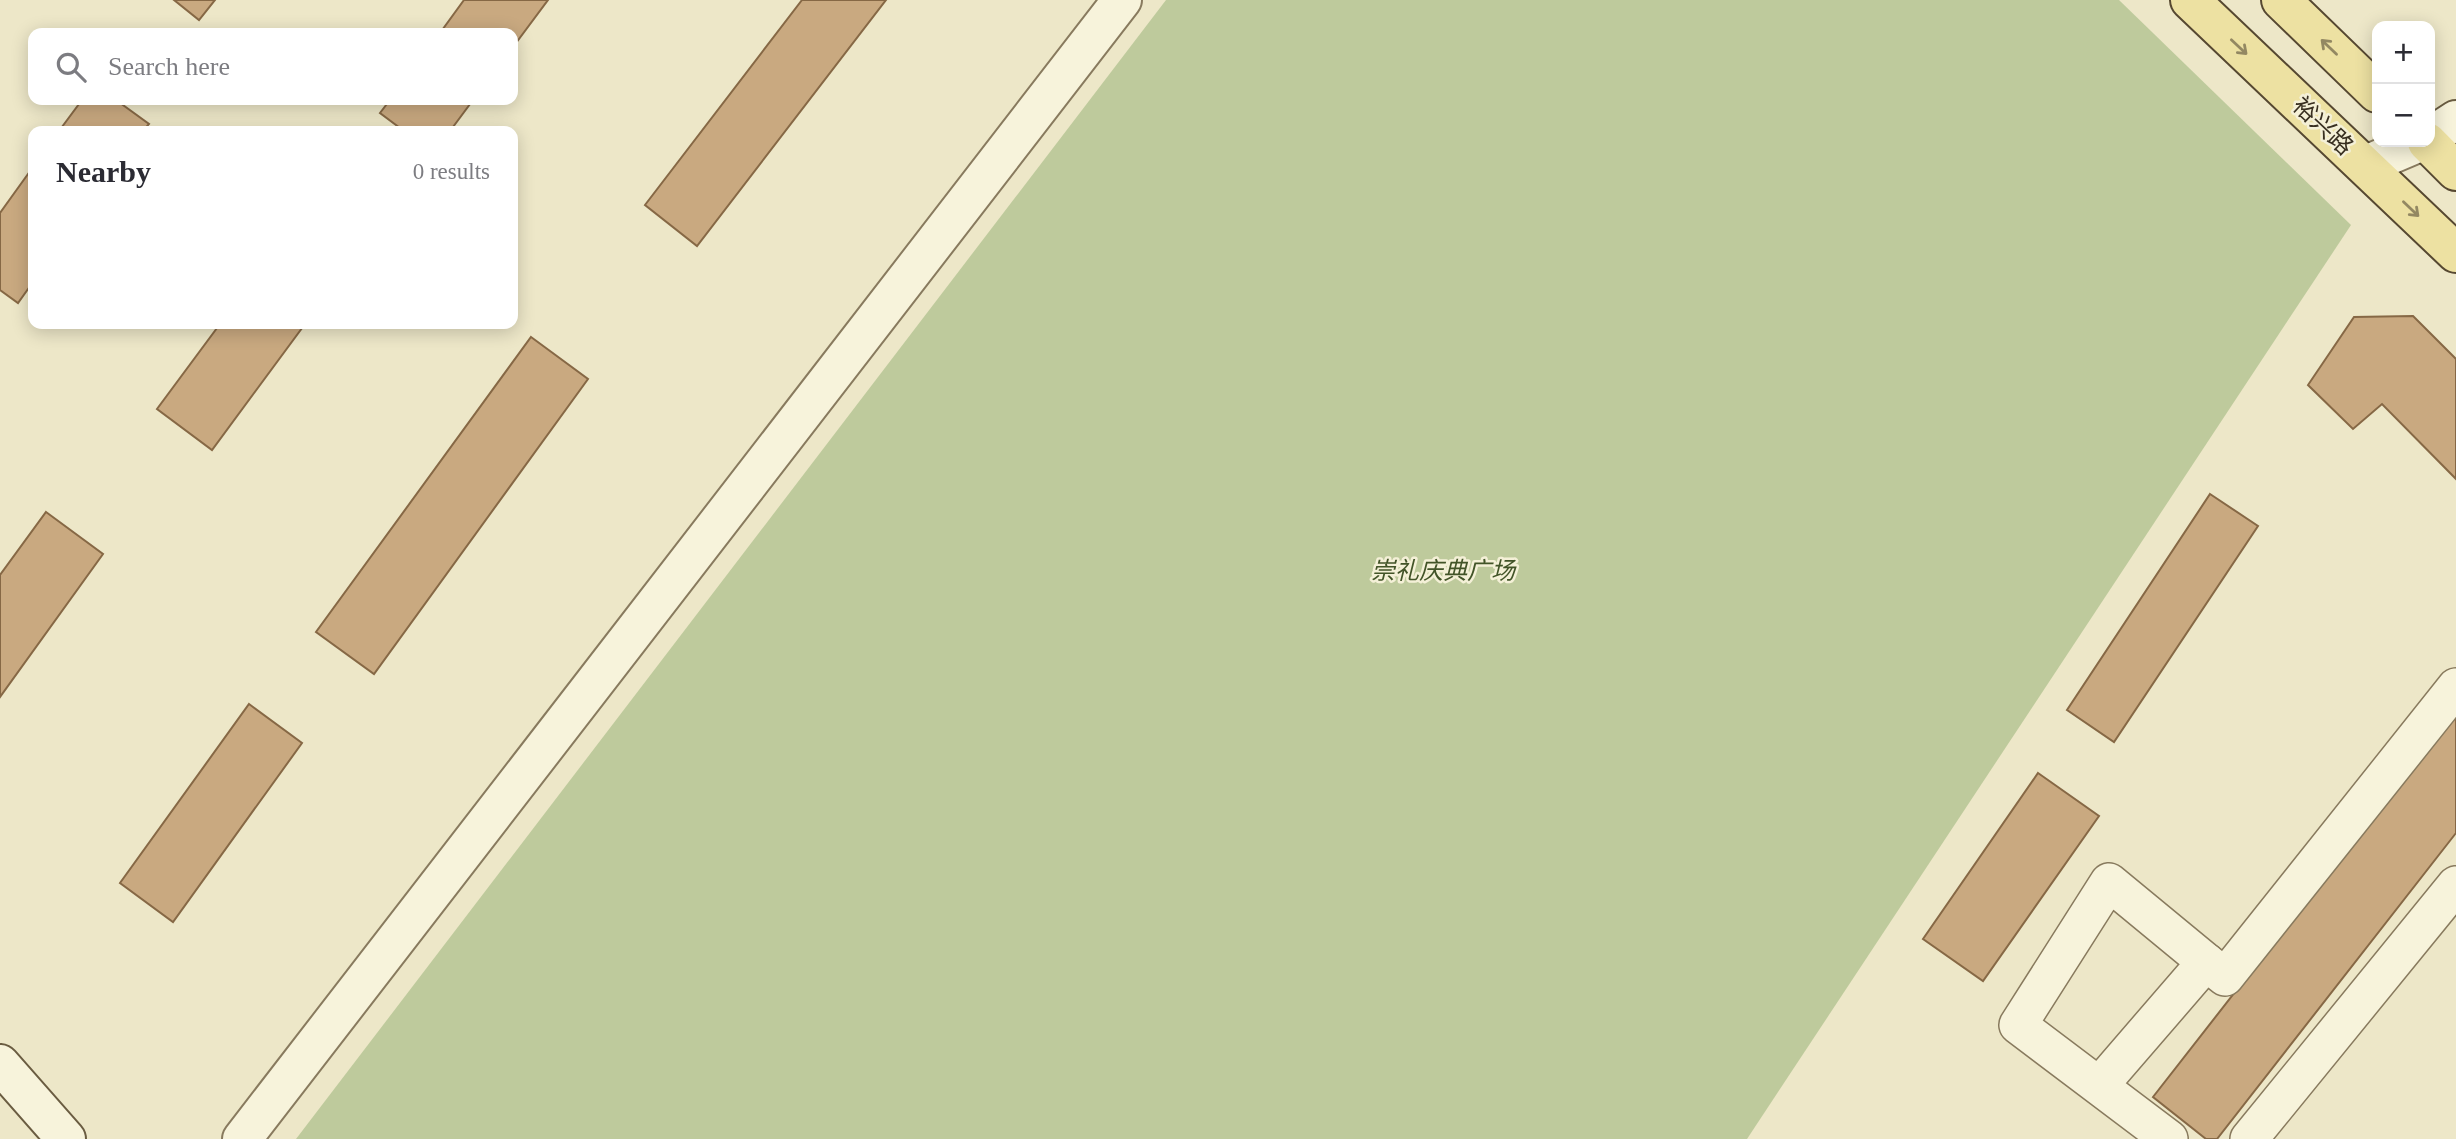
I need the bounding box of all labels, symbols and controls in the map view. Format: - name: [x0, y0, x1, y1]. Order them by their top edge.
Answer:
- map controls: [2372, 21, 2435, 147]
- button: +: [2372, 21, 2435, 84]
- search box: [28, 28, 518, 105]
- one-way arrow: [2230, 38, 2247, 55]
- one-way arrow: [2321, 38, 2338, 55]
- icon: search: [52, 48, 90, 86]
- text: Search here: [108, 52, 230, 81]
- button: −: [2372, 84, 2435, 147]
- street label: 裕兴路: [2288, 92, 2358, 160]
- text: Nearby: [56, 155, 151, 188]
- text: 0 results: [413, 159, 490, 184]
- one-way arrow: [2402, 201, 2419, 218]
- park label: 崇礼庆典广场: [1371, 558, 1517, 584]

